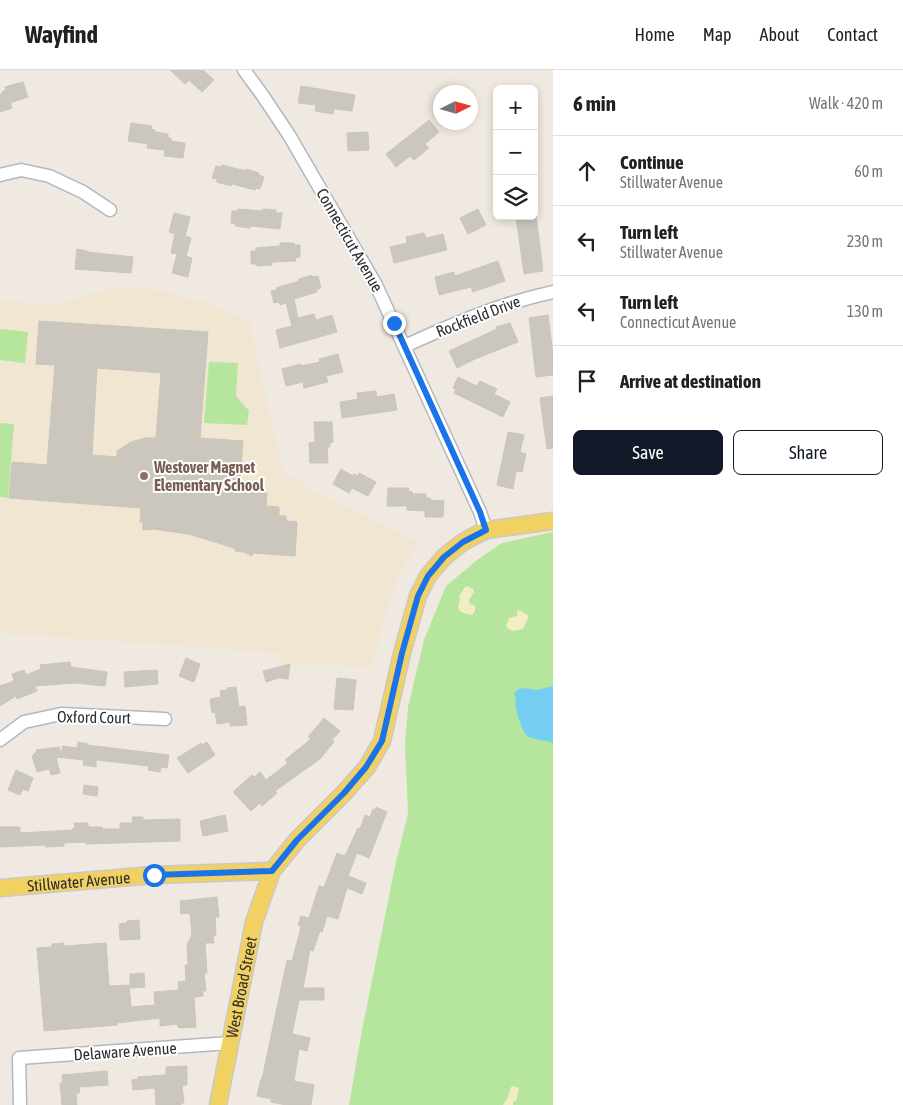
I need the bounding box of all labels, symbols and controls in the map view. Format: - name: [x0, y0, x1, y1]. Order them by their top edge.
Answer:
- text: Wayfind: [25, 21, 98, 48]
- text: Home: [635, 24, 675, 45]
- text: Map: [703, 24, 732, 45]
- text: About: [760, 24, 799, 45]
- text: Contact: [827, 24, 878, 45]
- north arrow: [433, 85, 478, 130]
- map controls: [493, 85, 538, 220]
- button: +: [493, 85, 538, 130]
- text: 6 min: [573, 91, 616, 115]
- text: Walk · 420 m: [809, 94, 883, 112]
- button: −: [493, 130, 538, 175]
- text: Continue: [620, 151, 684, 173]
- icon: ahead: [573, 157, 601, 185]
- text: 60 m: [854, 162, 883, 180]
- text: Stillwater Avenue: [620, 173, 723, 191]
- button: layers: [493, 175, 538, 220]
- street label: Connecticut Avenue: [313, 185, 387, 295]
- text: Turn left: [620, 221, 678, 243]
- icon: left: [573, 227, 601, 255]
- text: 230 m: [847, 232, 883, 250]
- text: Stillwater Avenue: [620, 243, 723, 261]
- text: Turn left: [620, 291, 678, 313]
- street label: Rockfield Drive: [433, 292, 523, 340]
- icon: left: [573, 297, 601, 325]
- text: 130 m: [847, 302, 883, 320]
- route end: [383, 312, 406, 335]
- text: Connecticut Avenue: [620, 313, 736, 331]
- icon: arrive: [573, 367, 601, 395]
- text: Arrive at destination: [620, 370, 761, 392]
- button: Save: [573, 430, 723, 475]
- button: Share: [733, 430, 883, 475]
- place label: Westover Magnet Elementary School: [153, 458, 265, 494]
- marker: Westover Magnet Elementary School: [138, 470, 150, 482]
- street label: Oxford Court: [57, 707, 131, 727]
- route start: [143, 864, 166, 887]
- street label: Stillwater Avenue: [27, 868, 131, 895]
- street label: West Broad Street: [222, 935, 260, 1040]
- street label: Delaware Avenue: [73, 1038, 177, 1064]

